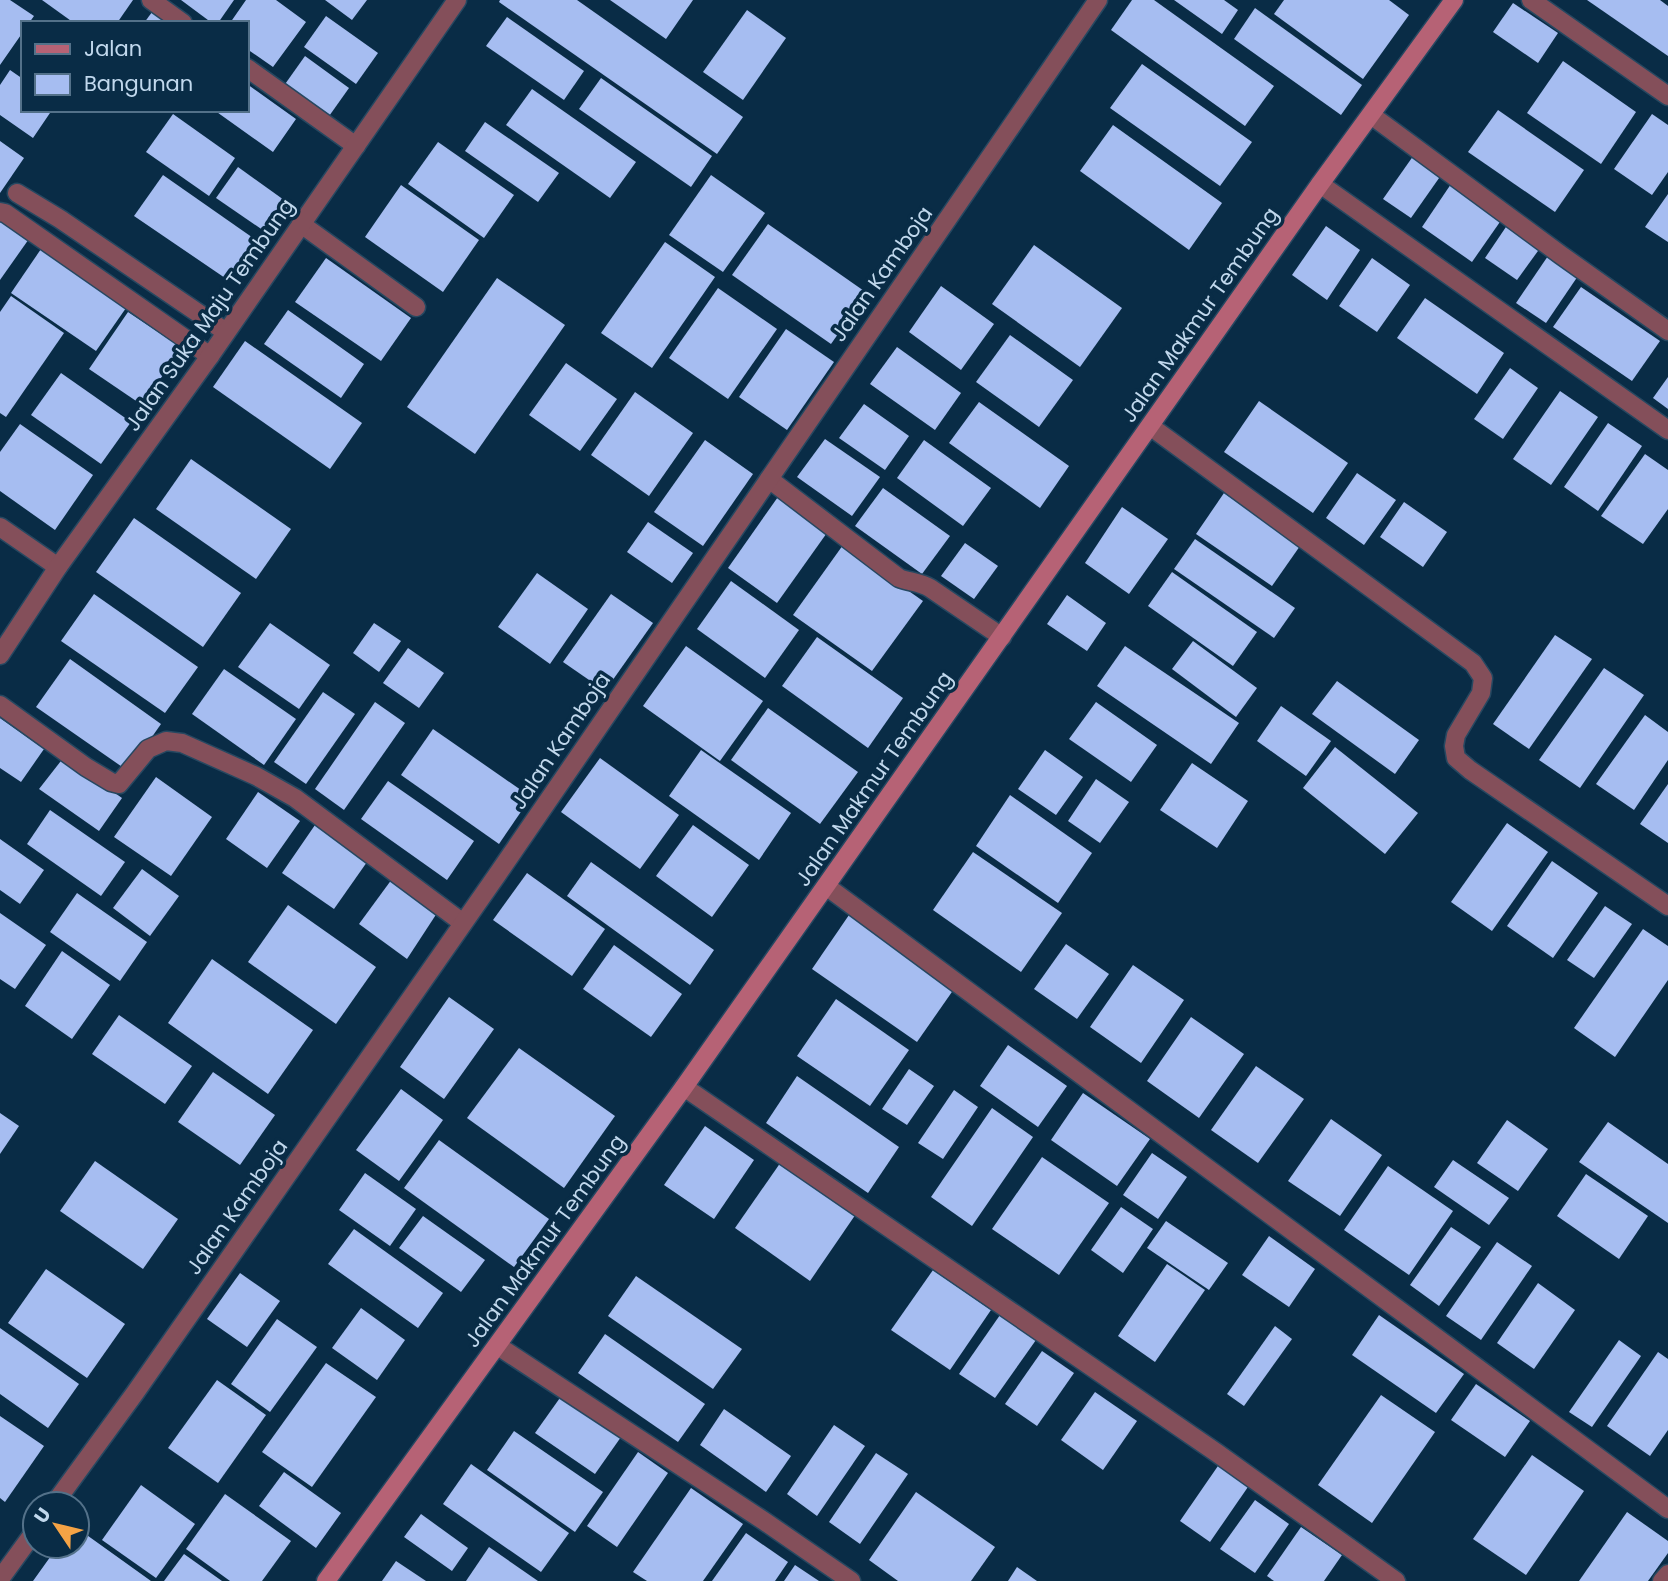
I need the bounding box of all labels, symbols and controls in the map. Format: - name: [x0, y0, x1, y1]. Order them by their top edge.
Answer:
- legend: [21, 21, 248, 112]
- text: Jalan: [84, 34, 142, 63]
- text: Bangunan: [84, 69, 193, 98]
- street label: Jalan Suka Maju Tembung: [118, 193, 301, 437]
- street label: Jalan Kamboja: [824, 200, 939, 347]
- street label: Jalan Makmur Tembung: [1114, 201, 1285, 428]
- street label: Jalan Makmur Tembung: [788, 665, 959, 892]
- street label: Jalan Kamboja: [504, 667, 617, 815]
- street label: Jalan Makmur Tembung: [457, 1128, 632, 1353]
- street label: Jalan Kamboja: [179, 1133, 294, 1280]
- north arrow: [21, 1490, 91, 1560]
- text: U: [28, 1502, 57, 1529]

